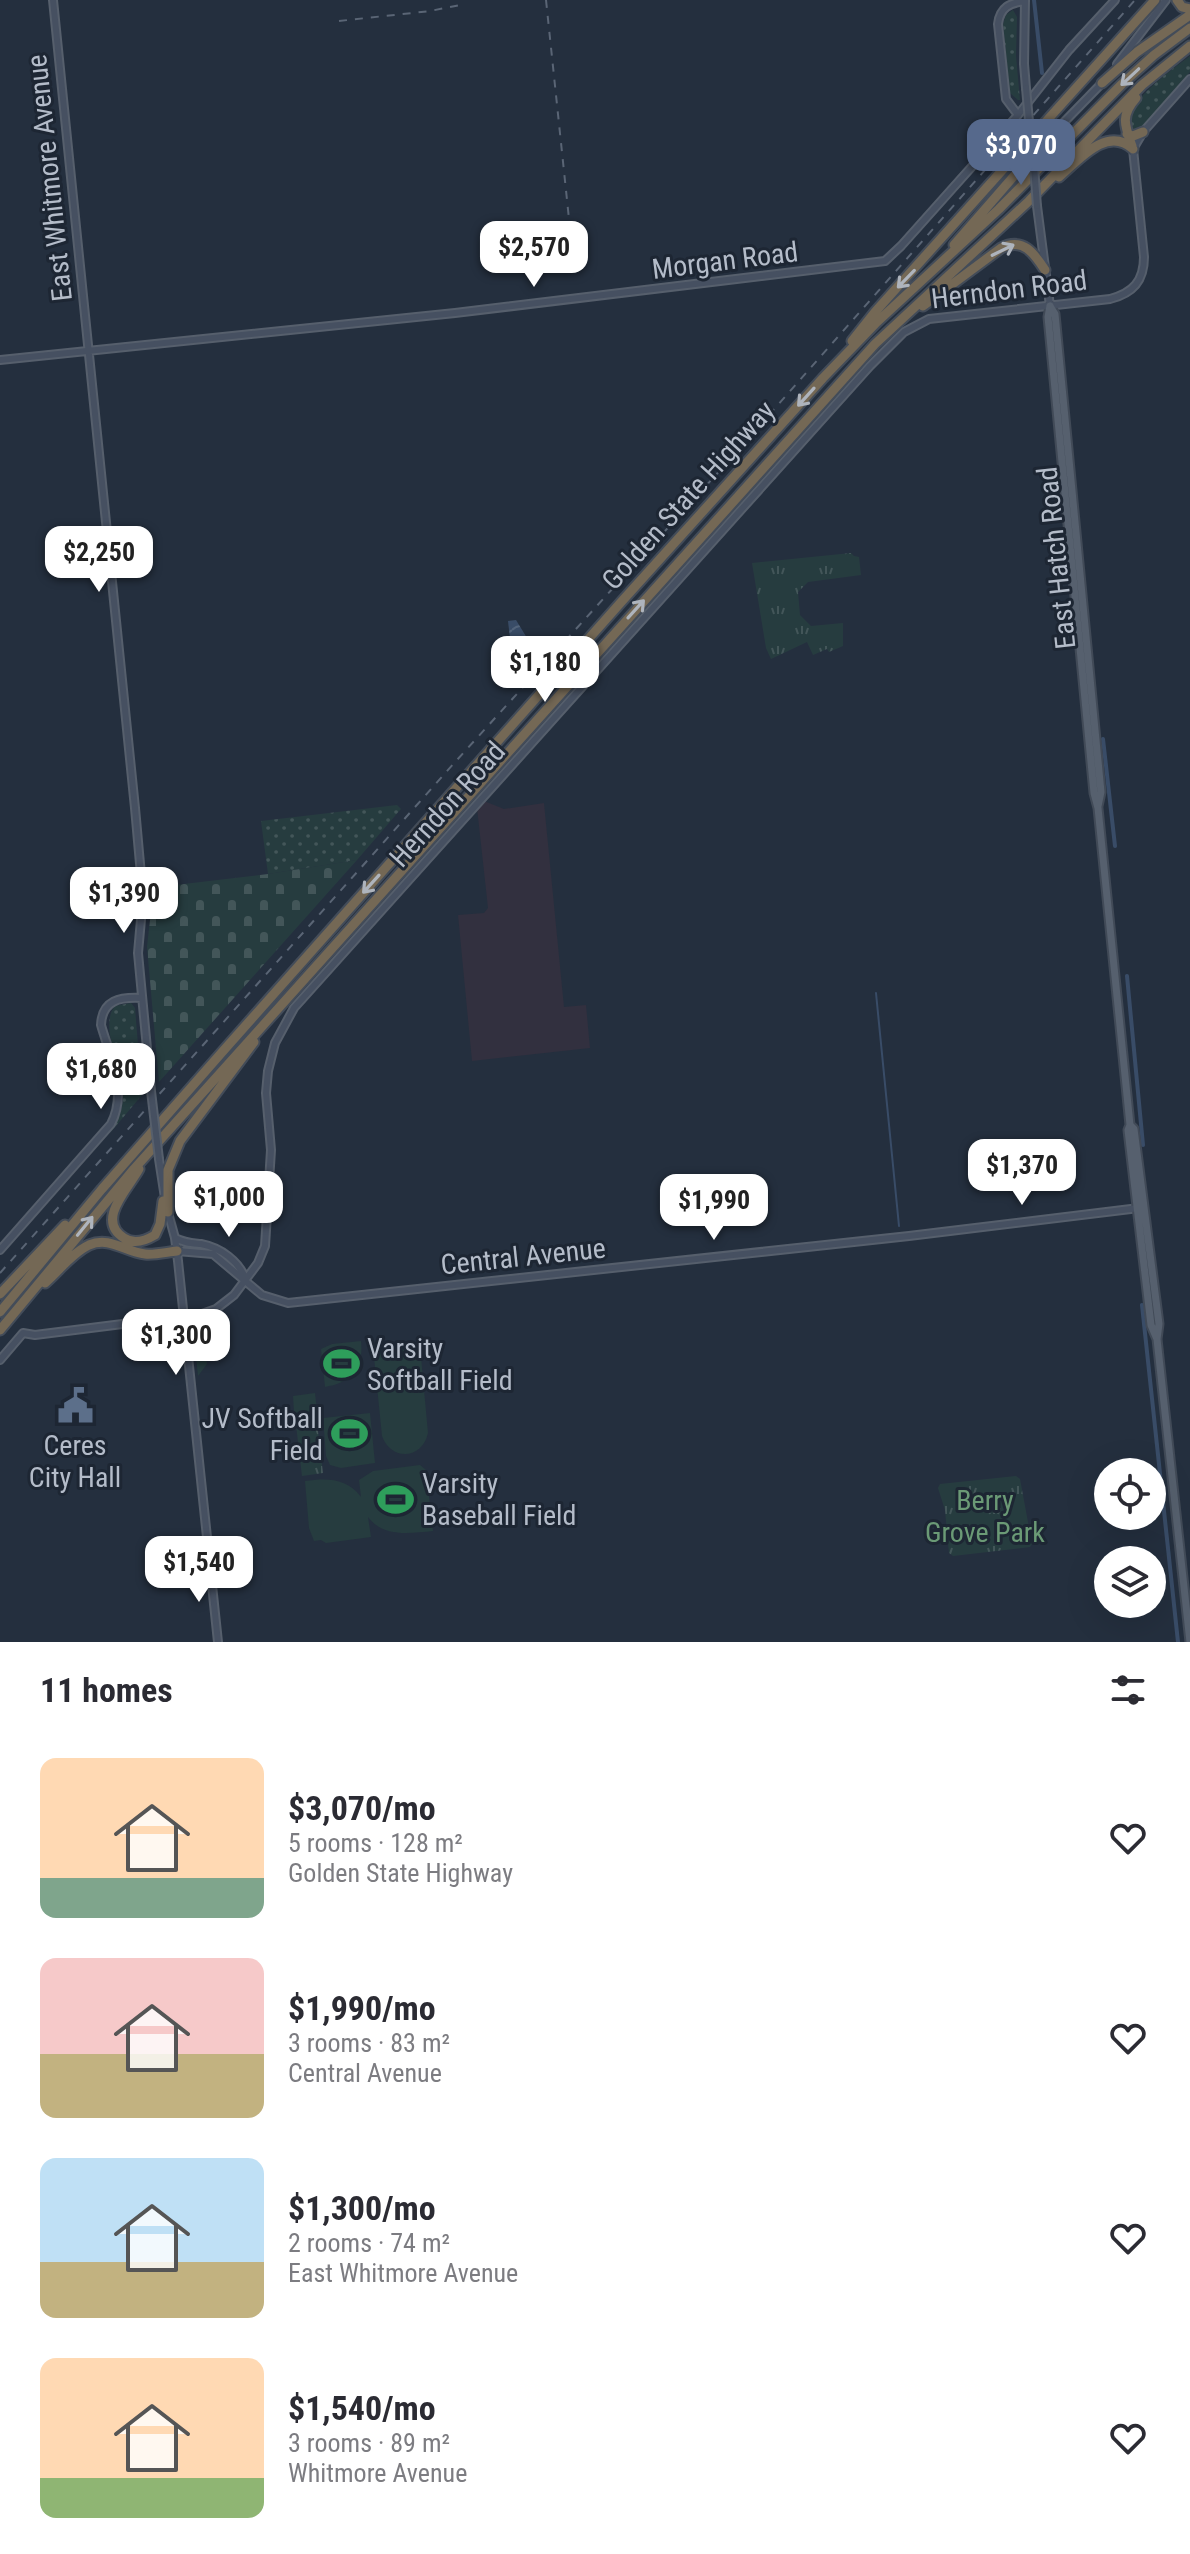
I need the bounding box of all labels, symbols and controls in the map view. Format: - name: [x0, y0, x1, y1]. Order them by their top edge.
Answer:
- street label: East Whitmore Avenue: [20, 53, 79, 303]
- one-way arrow: [1120, 67, 1140, 86]
- pin: $3,070: [956, 119, 1086, 187]
- text: $3,070: [985, 130, 1057, 160]
- pin: $2,570: [469, 221, 599, 289]
- text: $2,570: [498, 232, 570, 262]
- street label: Morgan Road: [650, 235, 800, 286]
- one-way arrow: [991, 242, 1014, 257]
- street label: Herndon Road: [929, 264, 1089, 315]
- one-way arrow: [896, 269, 915, 289]
- one-way arrow: [797, 387, 815, 407]
- street label: Golden State Highway: [595, 394, 782, 596]
- street label: East Hatch Road: [1031, 465, 1082, 651]
- pin: $2,250: [34, 526, 164, 594]
- text: $2,250: [63, 537, 135, 567]
- one-way arrow: [627, 599, 645, 619]
- pin: $1,180: [480, 636, 610, 704]
- text: $1,180: [509, 647, 581, 677]
- street label: Herndon Road: [383, 735, 512, 874]
- pin: $1,390: [59, 867, 189, 935]
- one-way arrow: [363, 873, 381, 893]
- text: $1,390: [88, 878, 160, 908]
- pin: $1,680: [36, 1043, 166, 1111]
- text: $1,680: [65, 1054, 137, 1084]
- pin: $1,370: [957, 1139, 1087, 1207]
- text: $1,370: [986, 1150, 1058, 1180]
- pin: $1,000: [164, 1171, 294, 1239]
- pin: $1,990: [649, 1174, 779, 1242]
- text: $1,000: [193, 1182, 265, 1212]
- text: $1,990: [678, 1185, 750, 1215]
- one-way arrow: [76, 1216, 94, 1237]
- street label: Central Avenue: [439, 1231, 607, 1282]
- pin: $1,300: [111, 1309, 241, 1377]
- text: $1,300: [140, 1320, 212, 1350]
- place label: Varsity Softball Field: [367, 1332, 513, 1397]
- sports icon: Varsity Softball Field: [322, 1345, 360, 1383]
- public building icon: Ceres City Hall: [56, 1386, 94, 1424]
- place label: JV Softball Field: [202, 1402, 323, 1467]
- sports icon: JV Softball Field: [330, 1415, 368, 1453]
- place label: Ceres City Hall: [29, 1429, 121, 1494]
- map controls: [1094, 1458, 1166, 1618]
- button: locate: [1094, 1458, 1166, 1530]
- place label: Varsity Baseball Field: [422, 1467, 576, 1532]
- sports icon: Varsity Baseball Field: [377, 1480, 415, 1518]
- park label: Berry Grove Park: [925, 1484, 1045, 1549]
- pin: $1,540: [134, 1536, 264, 1604]
- button: layers: [1094, 1546, 1166, 1618]
- text: $1,540: [163, 1547, 235, 1577]
- icon: filters: [1106, 1668, 1150, 1712]
- text: 11 homes: [40, 1670, 173, 1710]
- text: $3,070/mo: [288, 1788, 436, 1828]
- icon: home: [104, 1790, 200, 1886]
- icon: heart: [1106, 1816, 1150, 1860]
- text: 5 rooms · 128 m²: [288, 1828, 463, 1858]
- text: Golden State Highway: [288, 1858, 513, 1888]
- text: $1,990/mo: [288, 1988, 436, 2028]
- icon: home: [104, 1990, 200, 2086]
- icon: heart: [1106, 2016, 1150, 2060]
- text: 3 rooms · 83 m²: [288, 2028, 450, 2058]
- text: Central Avenue: [288, 2058, 442, 2088]
- text: $1,300/mo: [288, 2188, 436, 2228]
- icon: home: [104, 2190, 200, 2286]
- icon: heart: [1106, 2216, 1150, 2260]
- text: 2 rooms · 74 m²: [288, 2228, 450, 2258]
- text: East Whitmore Avenue: [288, 2258, 518, 2288]
- text: $1,540/mo: [288, 2388, 436, 2428]
- icon: home: [104, 2390, 200, 2486]
- icon: heart: [1106, 2416, 1150, 2460]
- text: 3 rooms · 89 m²: [288, 2428, 450, 2458]
- text: Whitmore Avenue: [288, 2458, 467, 2488]

